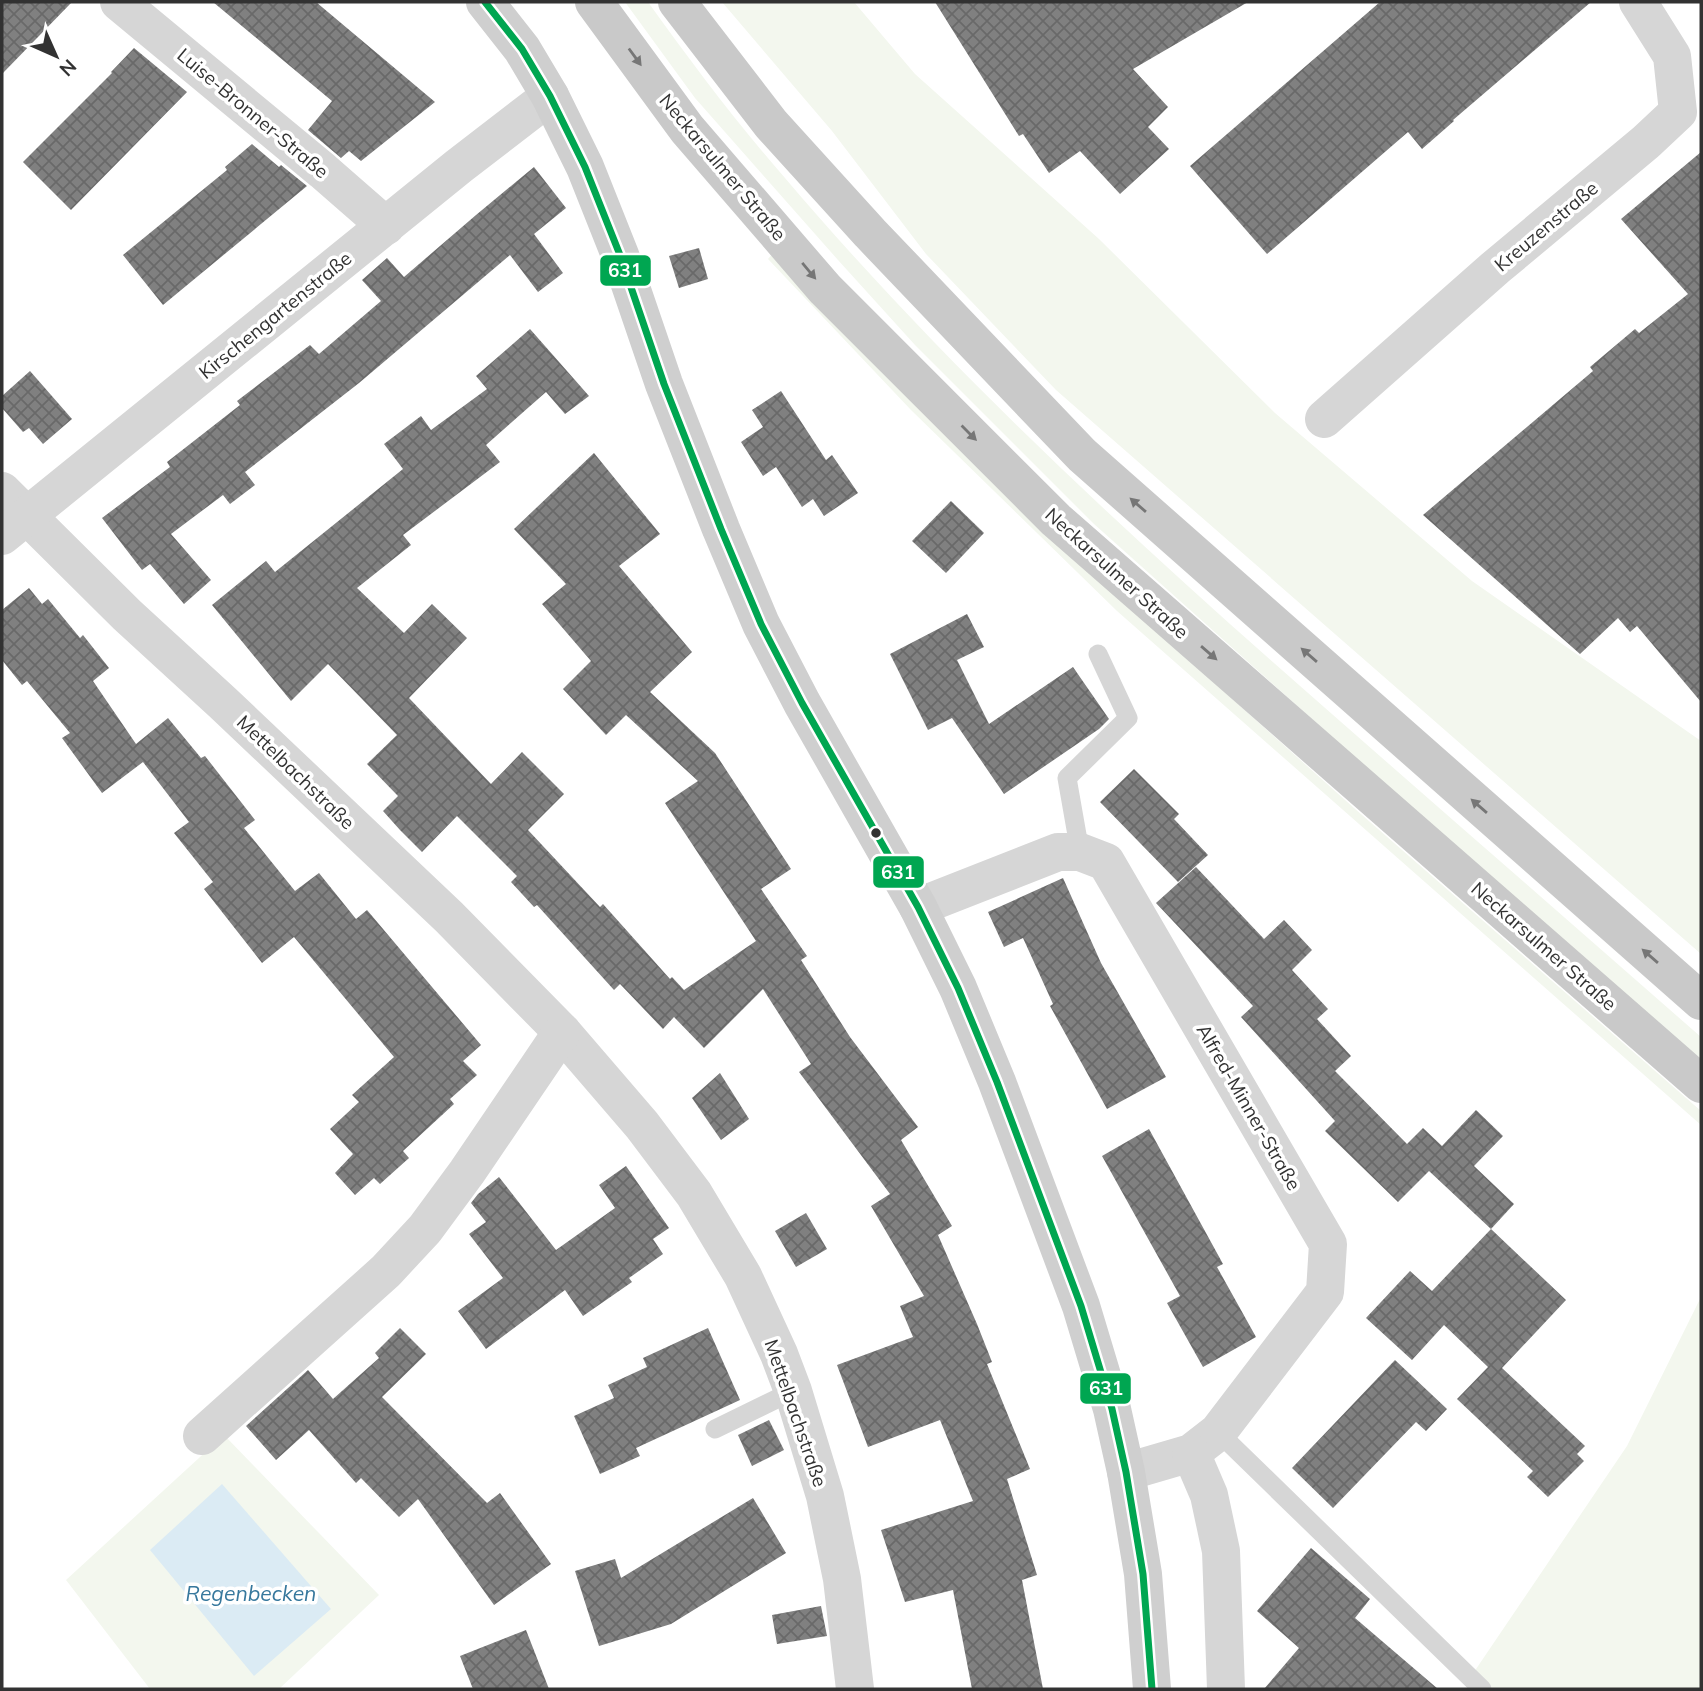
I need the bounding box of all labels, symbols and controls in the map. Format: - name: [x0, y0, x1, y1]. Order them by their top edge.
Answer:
- north arrow: [21, 21, 91, 91]
- street label: Luise-Bronner-Straße: [172, 43, 334, 183]
- one-way arrow: [627, 48, 641, 66]
- text: N: [54, 54, 82, 82]
- street label: Neckarsulmer Straße: [654, 89, 792, 245]
- street label: Kreuzenstraße: [1489, 176, 1603, 276]
- street label: Kirschengartenstraße: [194, 246, 356, 384]
- line badge: 631: [599, 254, 652, 287]
- text: 631: [608, 258, 642, 282]
- one-way arrow: [801, 262, 817, 280]
- one-way arrow: [961, 425, 977, 441]
- one-way arrow: [1129, 497, 1147, 513]
- street label: Neckarsulmer Straße: [1040, 502, 1194, 644]
- one-way arrow: [1200, 645, 1217, 660]
- one-way arrow: [1300, 648, 1317, 663]
- street label: Mettelbachstraße: [232, 710, 360, 834]
- one-way arrow: [1471, 798, 1488, 814]
- unlabelled marker: [869, 826, 883, 840]
- line badge: 631: [872, 855, 925, 889]
- text: 631: [881, 860, 915, 884]
- street label: Neckarsulmer Straße: [1466, 876, 1622, 1016]
- one-way arrow: [1641, 948, 1659, 964]
- street label: Alfred-Minner-Straße: [1192, 1019, 1306, 1195]
- street label: Mettelbachstraße: [760, 1336, 832, 1490]
- line badge: 631: [1079, 1372, 1132, 1405]
- text: 631: [1089, 1376, 1123, 1400]
- water label: Regenbecken: [186, 1580, 316, 1606]

